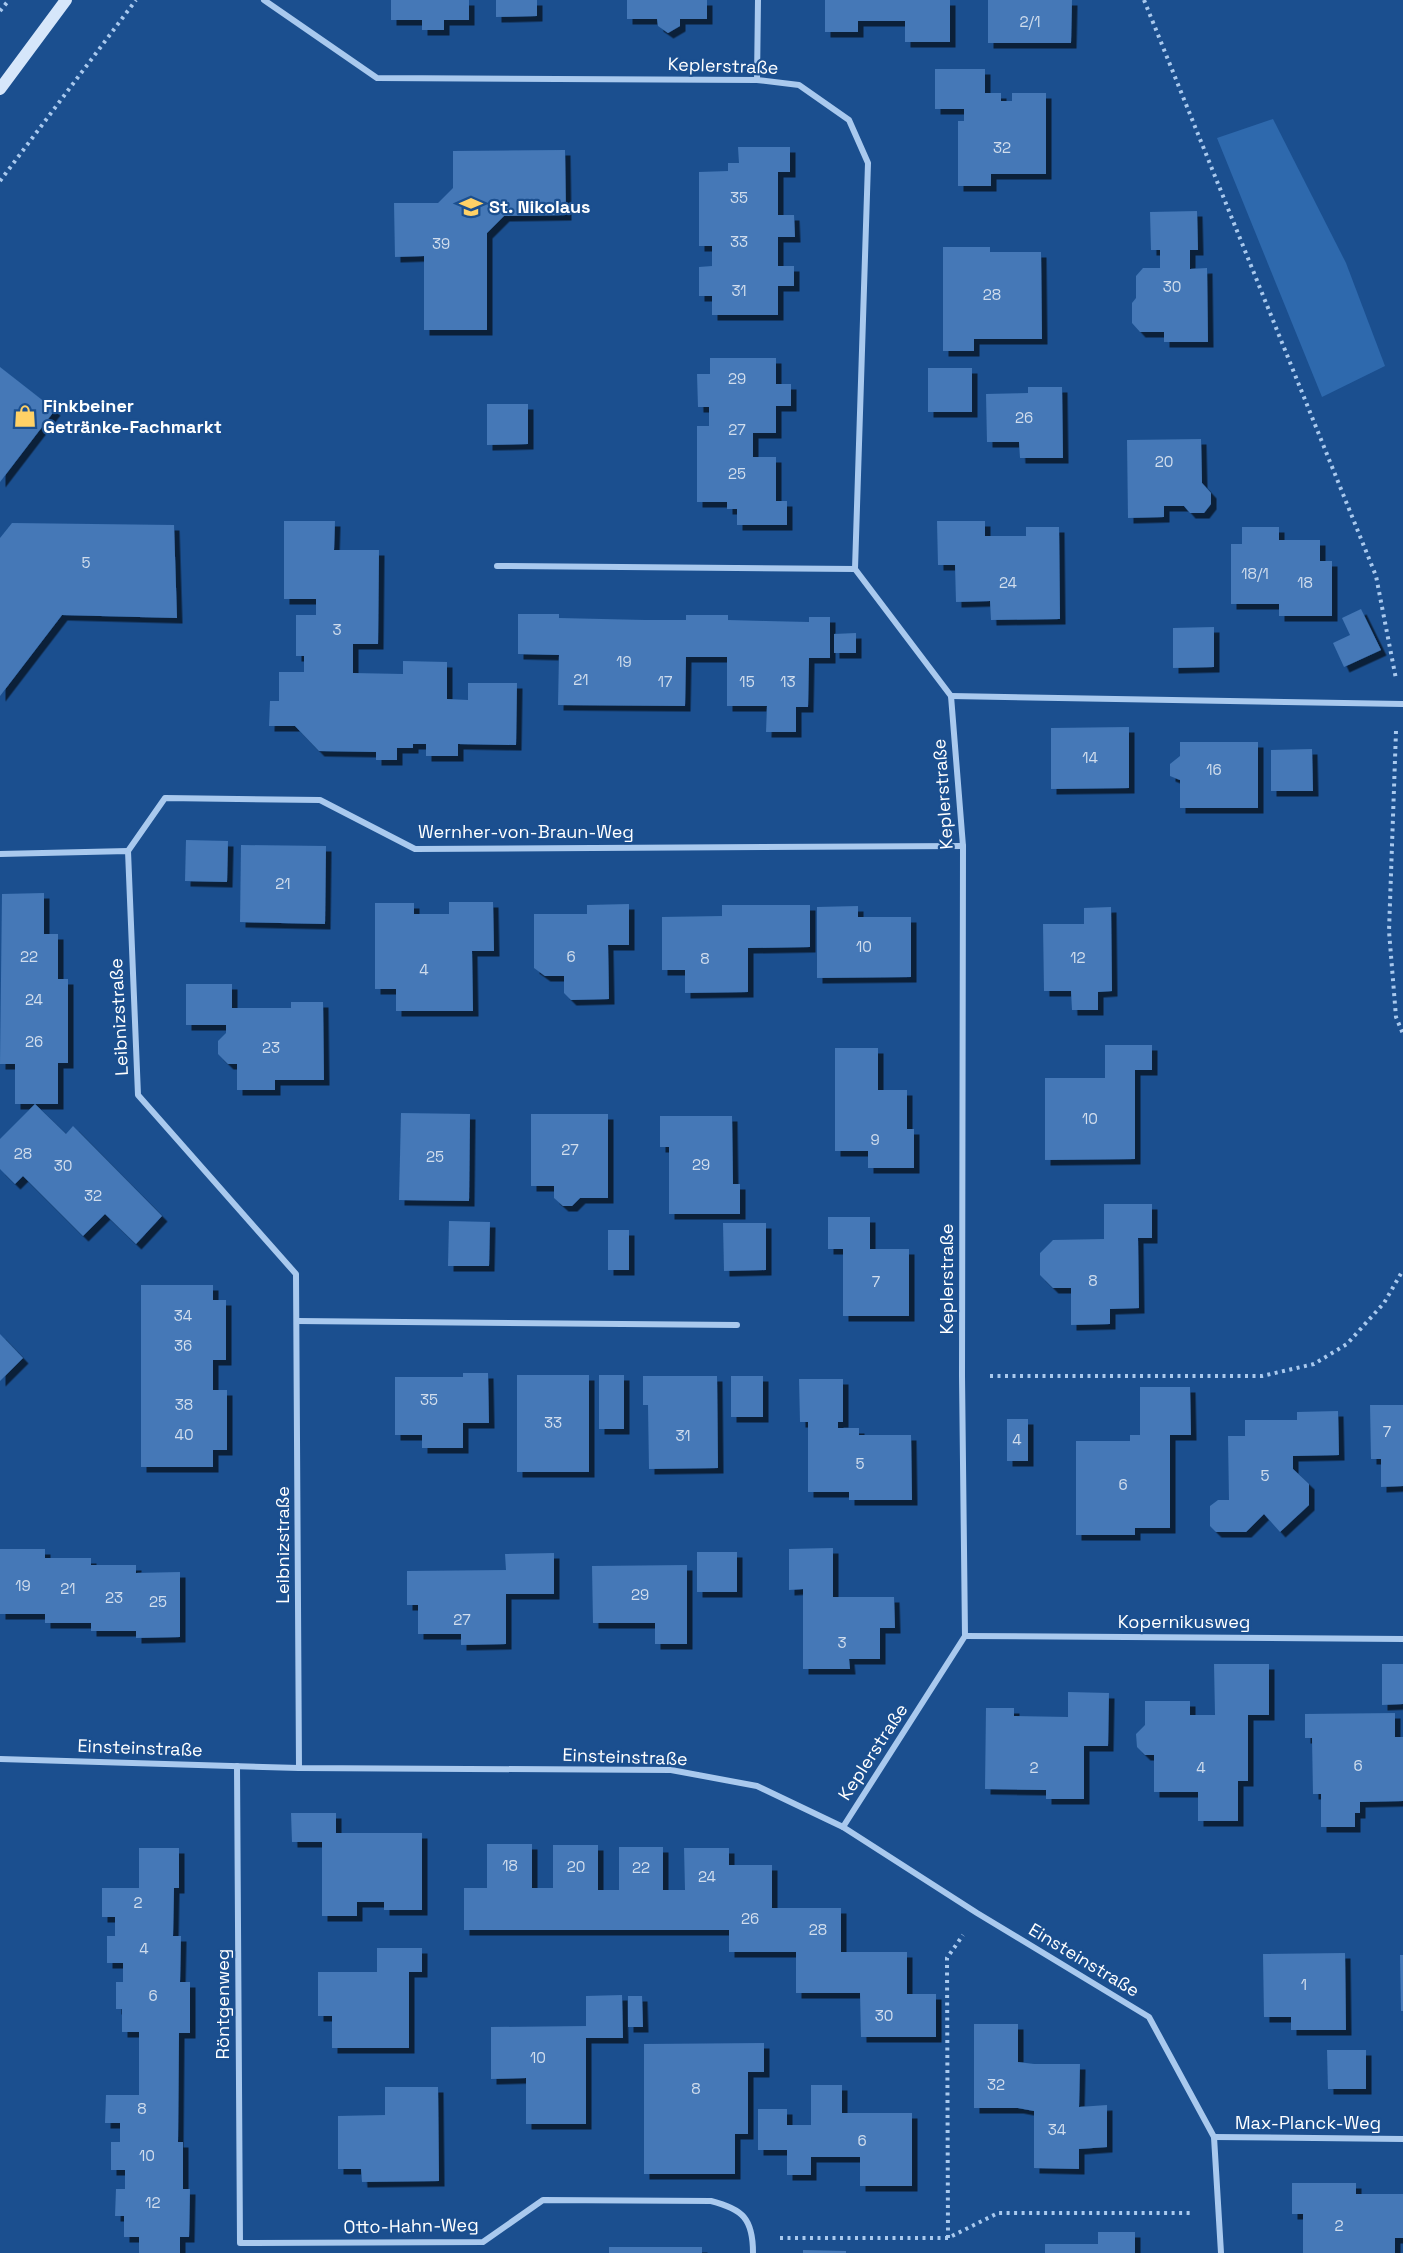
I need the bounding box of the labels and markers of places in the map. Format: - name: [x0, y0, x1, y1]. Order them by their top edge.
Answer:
- school or university icon: St. Nikolaus: [458, 194, 484, 220]
- place label: St. Nikolaus: [489, 195, 590, 218]
- place label: Finkbeiner Getränke-Fachmarkt: [43, 394, 222, 438]
- shop icon: Finkbeiner Getränke-Fachmarkt: [12, 403, 38, 429]

